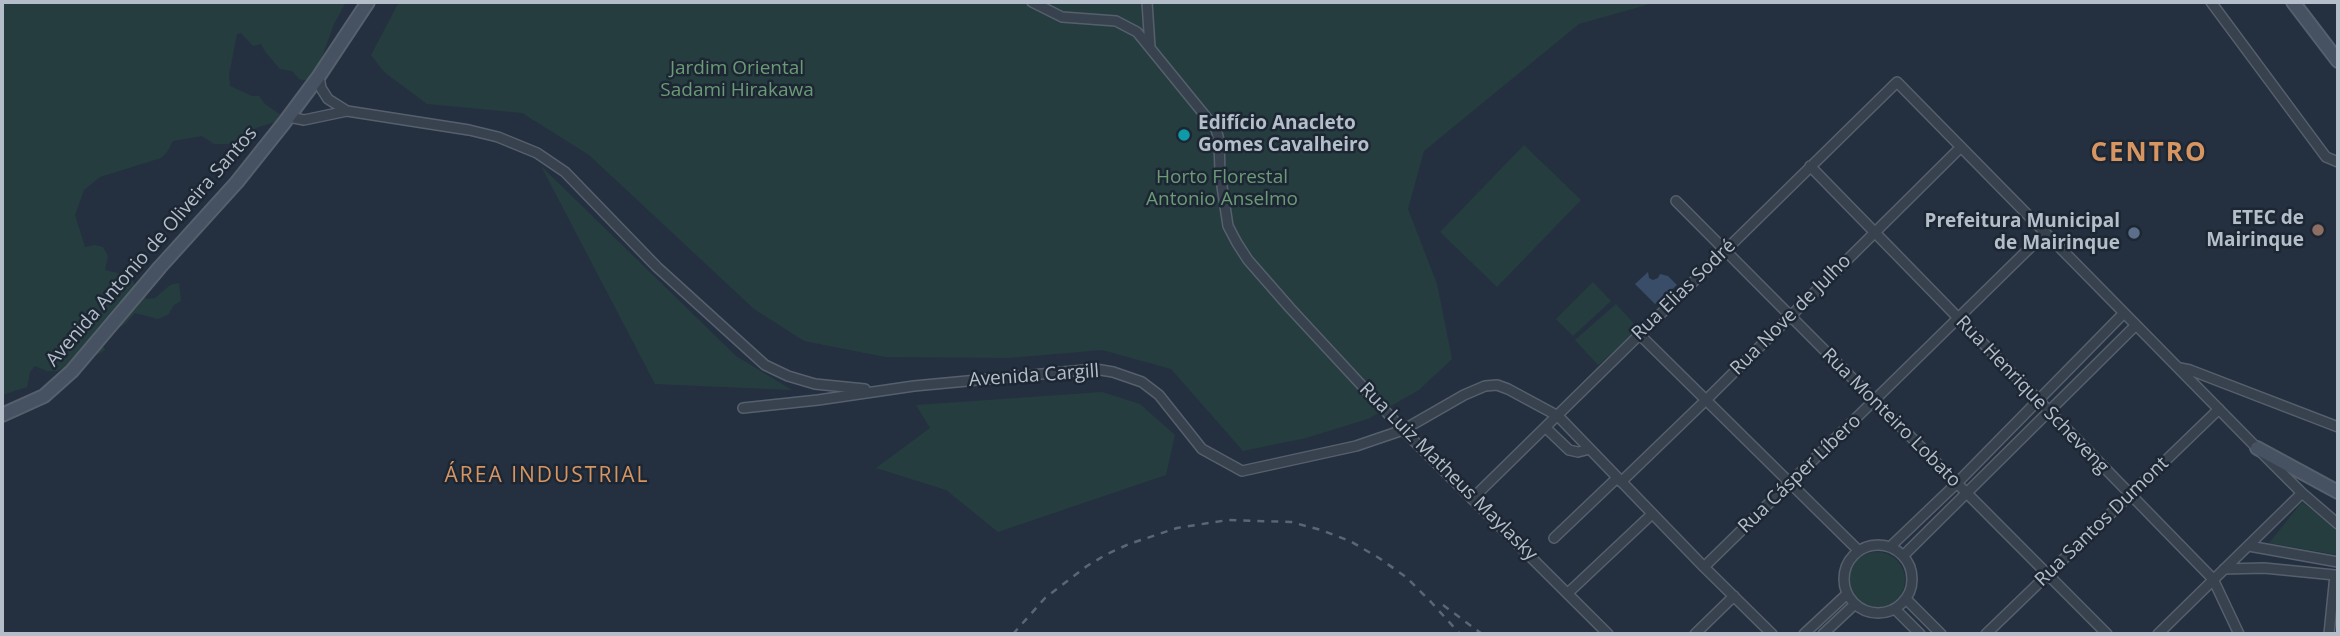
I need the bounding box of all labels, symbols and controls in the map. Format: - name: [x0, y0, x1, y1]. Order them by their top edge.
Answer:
- park label: Jardim Oriental Sadami Hirakawa: [660, 58, 814, 102]
- place label: Edifício Anacleto Gomes Cavalheiro: [1198, 113, 1369, 157]
- street label: Avenida Antonio de Oliveira Santos: [42, 122, 262, 372]
- marker: Edifício Anacleto Gomes Cavalheiro: [1176, 127, 1192, 143]
- district label: CENTRO: [2091, 138, 2207, 170]
- park label: Horto Florestal Antonio Anselmo: [1146, 167, 1298, 211]
- place label: ETEC de Mairinque: [2206, 208, 2304, 252]
- place label: Prefeitura Municipal de Mairinque: [1925, 211, 2120, 255]
- marker: ETEC de Mairinque: [2310, 222, 2326, 238]
- marker: Prefeitura Municipal de Mairinque: [2126, 225, 2142, 241]
- street label: Rua Elias Sodré: [1627, 235, 1741, 345]
- street label: Rua Nove de Julho: [1726, 250, 1856, 380]
- street label: Rua Henrique Scheveng: [1951, 311, 2113, 479]
- street label: Rua Monteiro Lobato: [1817, 344, 1965, 492]
- street label: Avenida Cargill: [968, 360, 1100, 392]
- street label: Rua Luiz Matheus Maylasky: [1354, 378, 1542, 566]
- street label: Rua Cásper Líbero: [1734, 410, 1866, 538]
- street label: Rua Santos Dumont: [2031, 452, 2173, 592]
- district label: ÁREA INDUSTRIAL: [446, 463, 648, 489]

